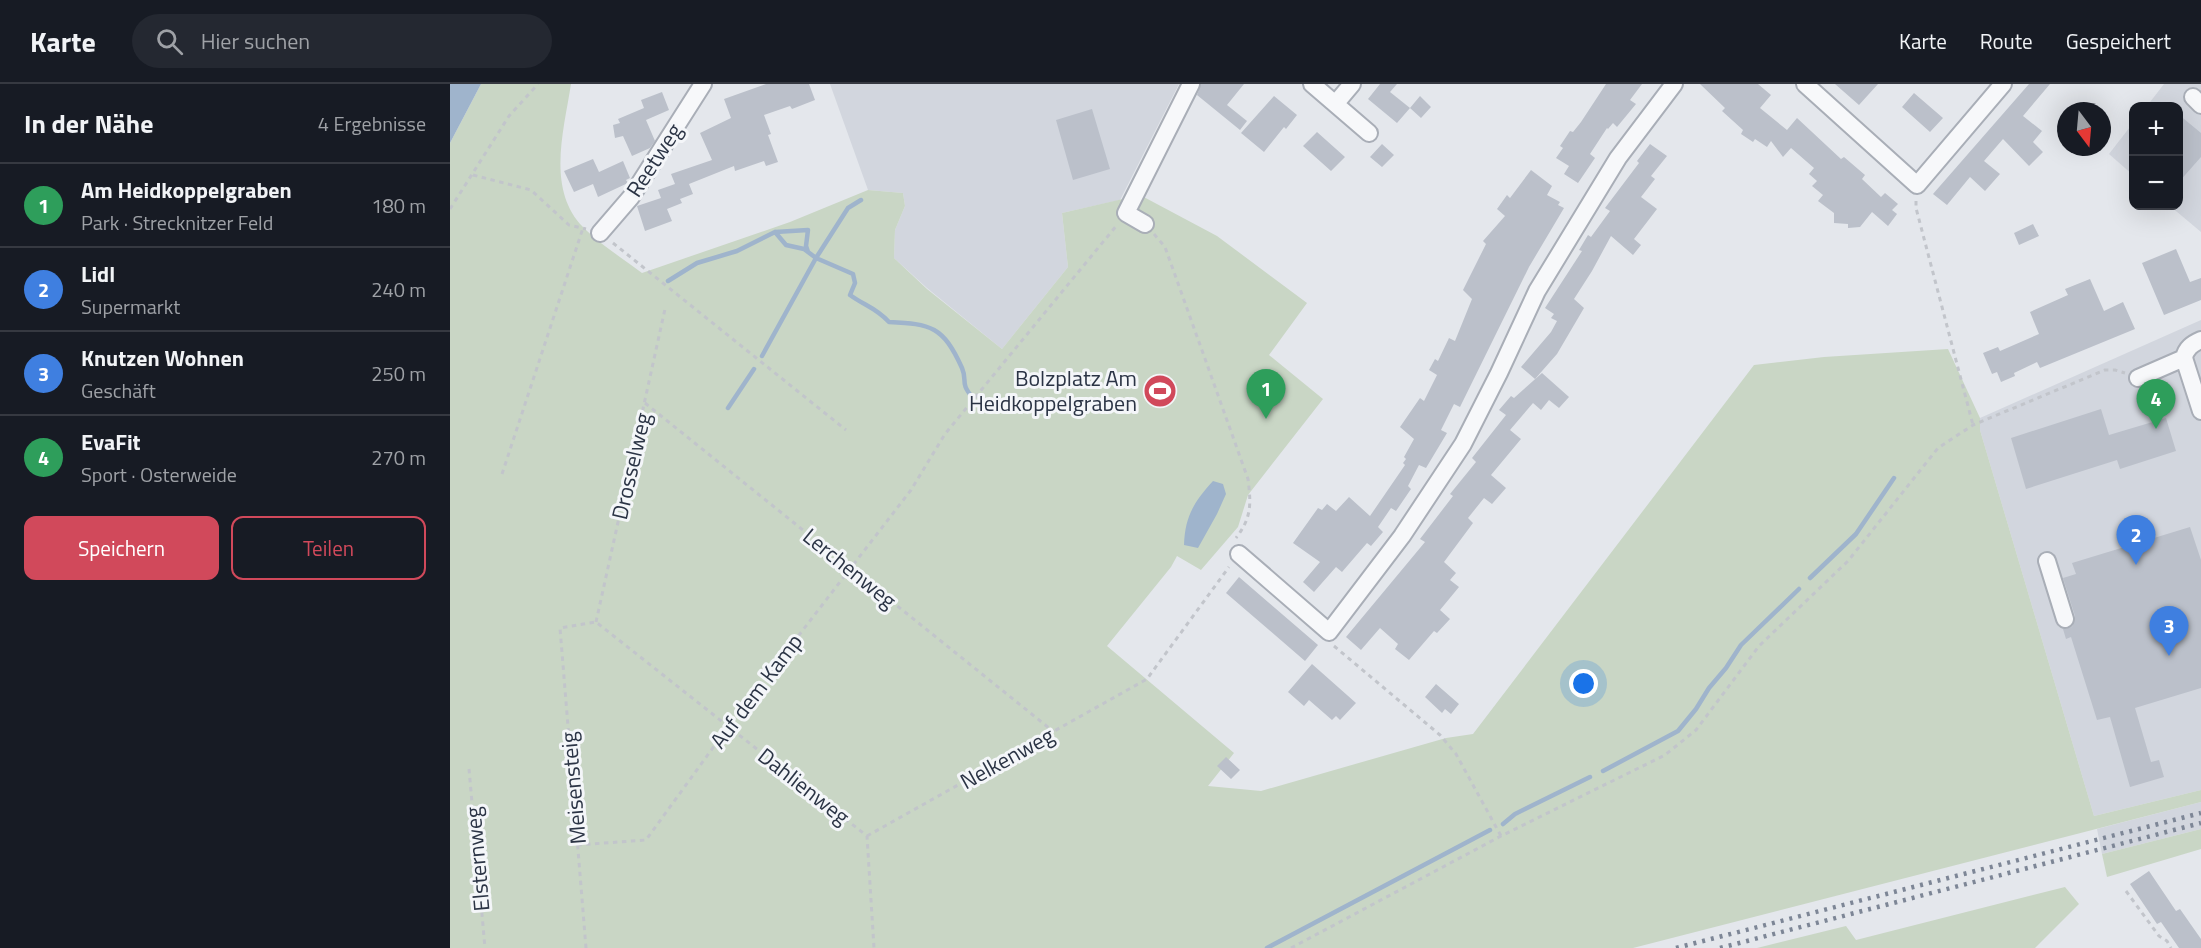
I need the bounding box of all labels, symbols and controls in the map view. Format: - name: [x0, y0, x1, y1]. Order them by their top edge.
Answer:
- search box: [132, 14, 552, 68]
- text: Karte: [30, 20, 96, 63]
- text: Hier suchen: [201, 24, 310, 58]
- icon: search: [153, 25, 186, 58]
- text: Karte: [1899, 25, 1947, 57]
- text: Route: [1980, 25, 2033, 57]
- text: Gespeichert: [2066, 25, 2171, 57]
- north arrow: [2057, 102, 2111, 156]
- map controls: [2129, 102, 2183, 210]
- button: +: [2129, 102, 2183, 156]
- text: In der Nähe: [24, 104, 153, 143]
- text: 4 Ergebnisse: [318, 108, 426, 139]
- street label: Reetweg: [617, 116, 691, 204]
- button: −: [2129, 156, 2183, 210]
- text: Am Heidkoppelgraben: [81, 173, 292, 207]
- text: 1: [38, 190, 49, 221]
- text: 180 m: [371, 190, 426, 221]
- text: Park · Strecknitzer Feld: [81, 207, 273, 238]
- text: Lidl: [81, 257, 115, 291]
- text: 2: [38, 274, 49, 305]
- text: 240 m: [371, 274, 426, 305]
- text: Supermarkt: [81, 291, 180, 322]
- text: Knutzen Wohnen: [81, 341, 244, 375]
- text: 3: [38, 358, 49, 389]
- text: 250 m: [371, 358, 426, 389]
- place label: Bolzplatz Am Heidkoppelgraben: [969, 361, 1137, 420]
- pin: 1: [1246, 370, 1286, 419]
- sports icon: Bolzplatz Am Heidkoppelgraben: [1142, 373, 1178, 409]
- text: Geschäft: [81, 375, 156, 406]
- pin: 4: [2136, 380, 2176, 429]
- street label: Drosselweg: [602, 409, 660, 523]
- text: EvaFit: [81, 425, 141, 459]
- text: 4: [38, 442, 49, 473]
- text: 270 m: [371, 442, 426, 473]
- text: Sport · Osterweide: [81, 459, 237, 490]
- button: Speichern: [24, 516, 219, 580]
- button: Teilen: [231, 516, 426, 580]
- pin: 2: [2116, 516, 2156, 565]
- street label: Lerchenweg: [796, 519, 904, 617]
- pin: 3: [2150, 606, 2188, 656]
- street label: Auf dem Kamp: [701, 626, 811, 756]
- your location: [1569, 669, 1598, 698]
- street label: Nelkenweg: [954, 718, 1060, 798]
- street label: Meisensteig: [551, 730, 595, 846]
- street label: Dahlienweg: [751, 739, 857, 833]
- street label: Elsternweg: [456, 805, 498, 913]

